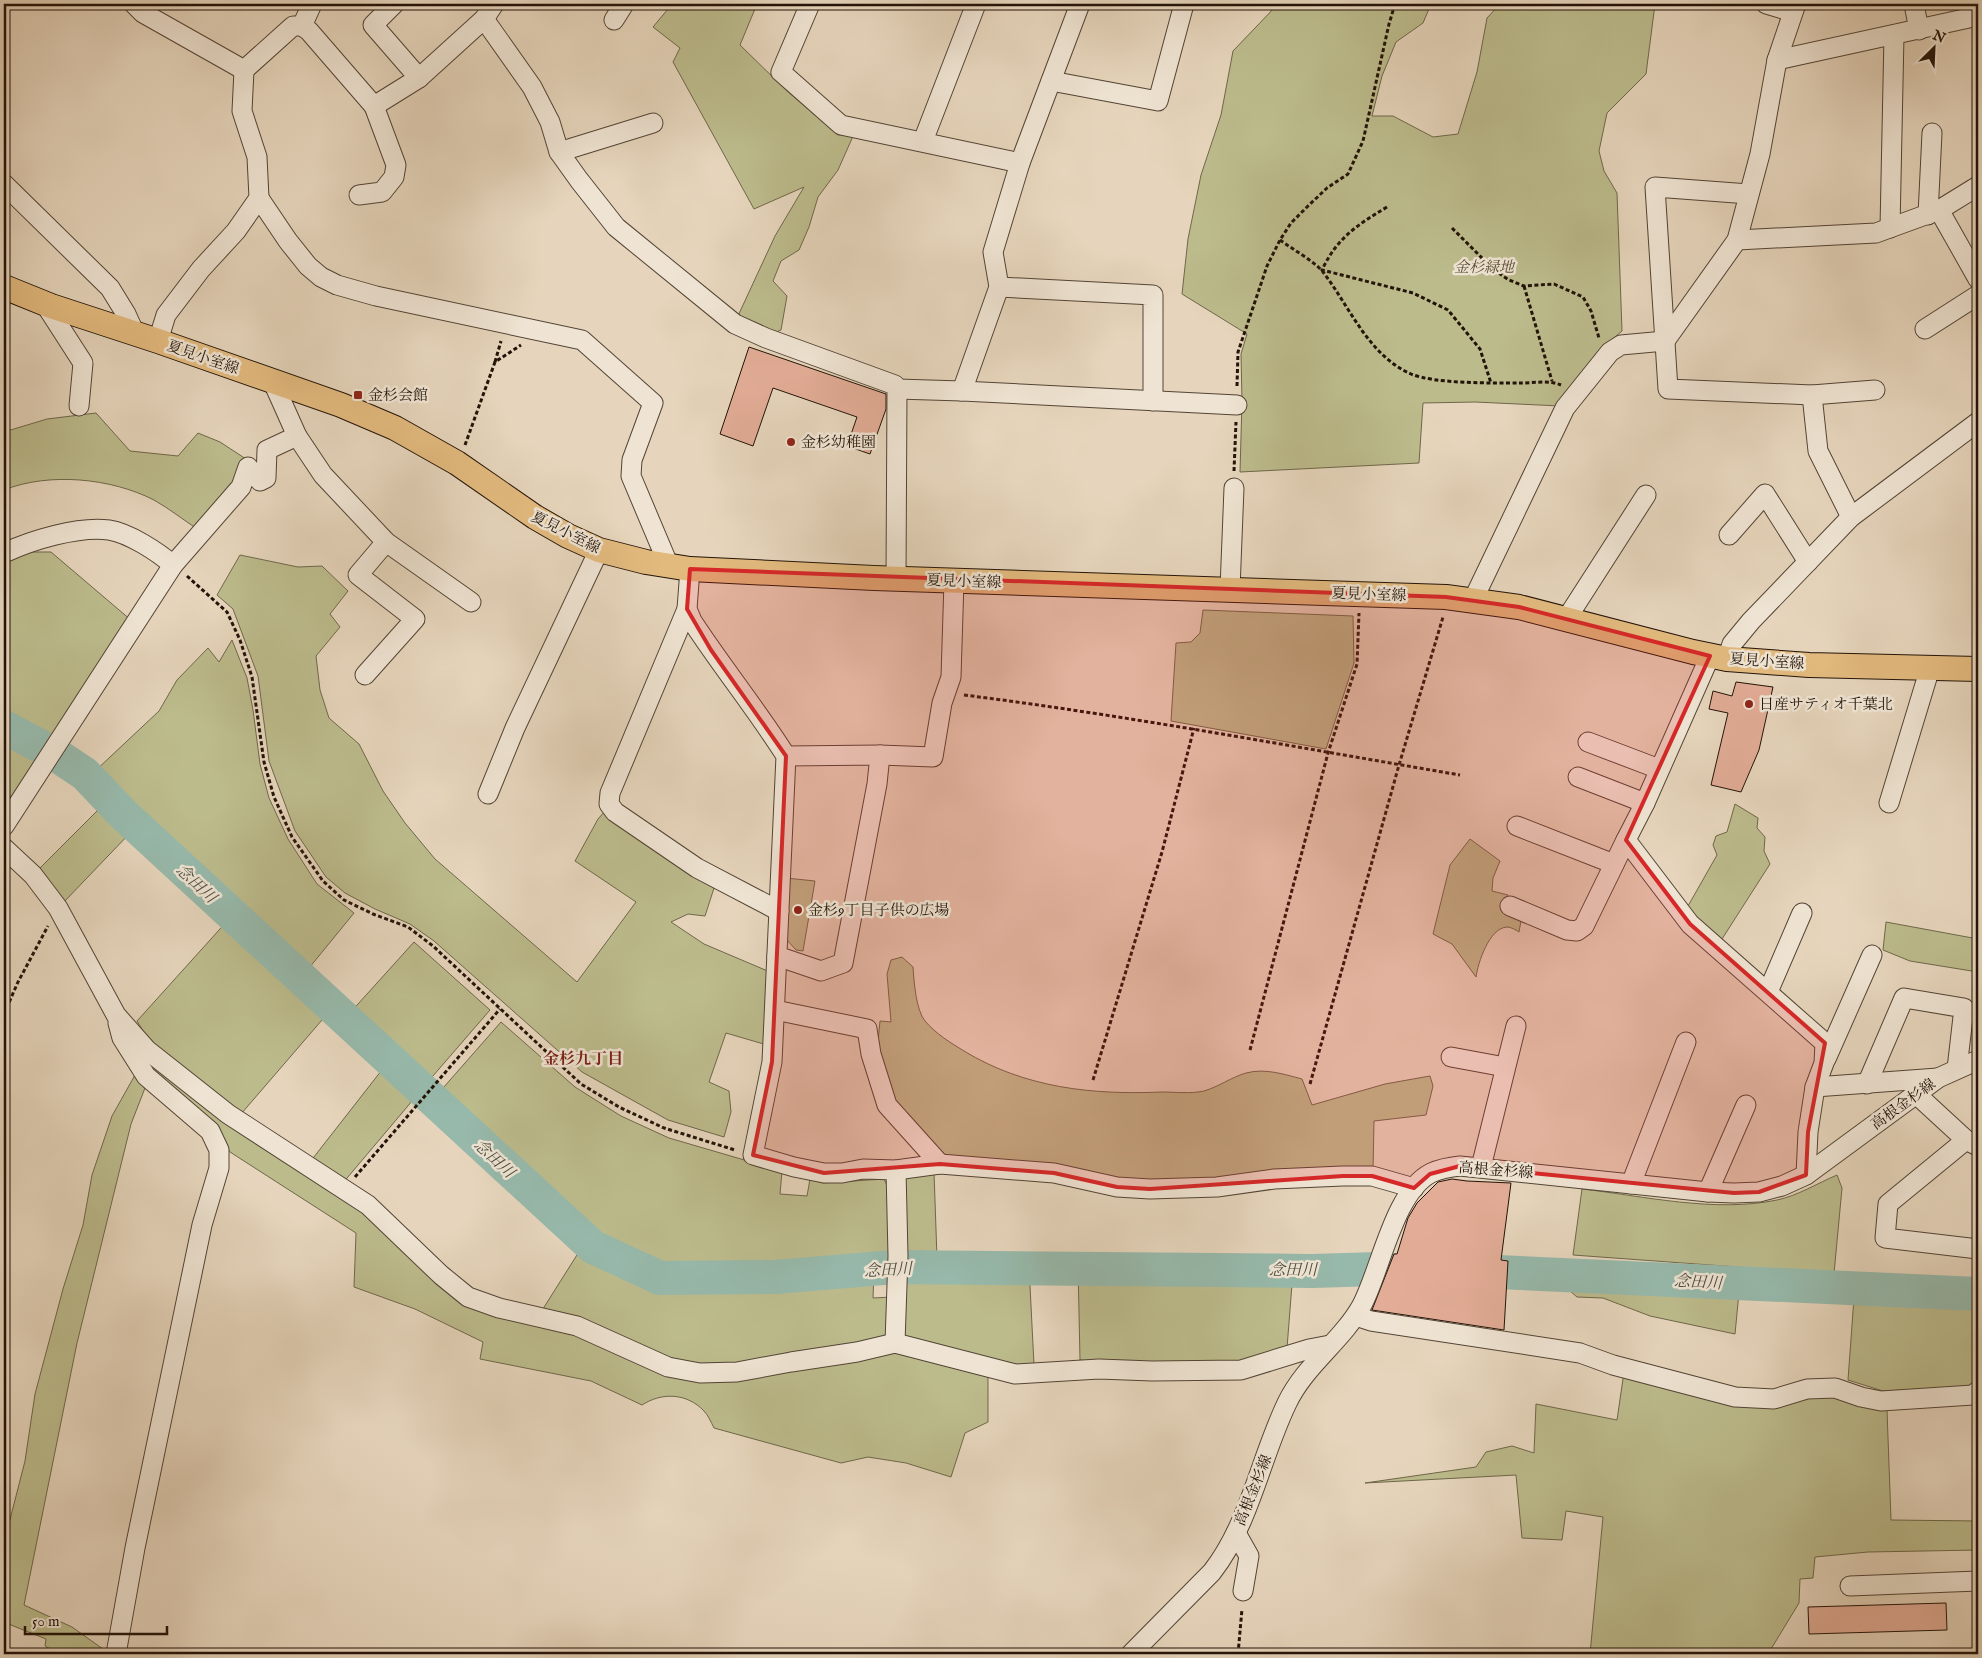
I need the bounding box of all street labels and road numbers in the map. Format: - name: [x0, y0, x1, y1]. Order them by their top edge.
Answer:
- street label: 夏見小室線: [164, 336, 241, 379]
- street label: 夏見小室線: [528, 507, 604, 558]
- street label: 夏見小室線: [926, 571, 1002, 592]
- street label: 夏見小室線: [1331, 584, 1407, 605]
- street label: 夏見小室線: [1729, 649, 1805, 674]
- street label: 高根金杉線: [1867, 1075, 1939, 1134]
- street label: 高根金杉線: [1458, 1158, 1534, 1183]
- street label: 高根金杉線: [1231, 1452, 1276, 1529]

